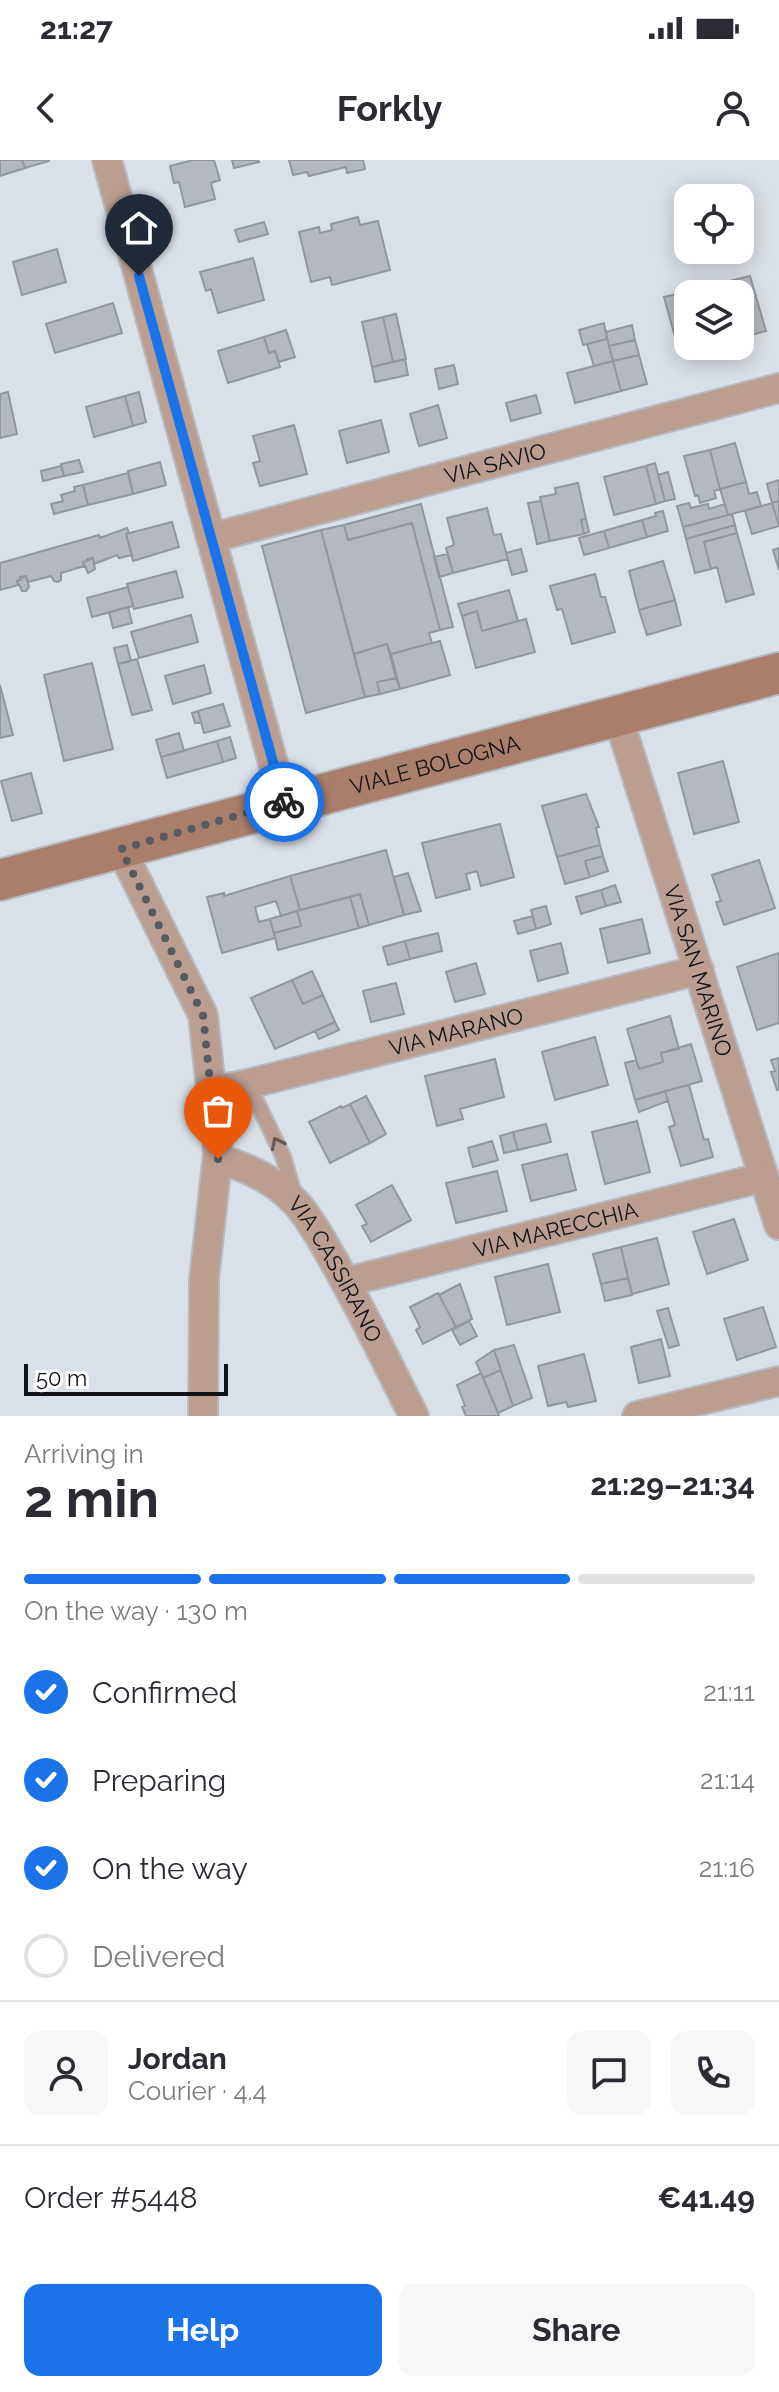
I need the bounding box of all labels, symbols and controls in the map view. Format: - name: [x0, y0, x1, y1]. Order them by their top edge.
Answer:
- text: 21:27: [40, 11, 113, 46]
- icon: back: [24, 86, 68, 130]
- icon: person: [711, 86, 755, 130]
- text: Forkly: [337, 87, 442, 129]
- map controls: [674, 184, 754, 360]
- button: locate: [674, 184, 754, 264]
- pin: [105, 194, 173, 276]
- icon: home: [117, 206, 161, 250]
- button: layers: [674, 280, 754, 360]
- street label: VIA SAVIO: [442, 437, 549, 489]
- street label: VIALE BOLOGNA: [347, 729, 523, 799]
- courier: [244, 762, 324, 842]
- icon: bike: [262, 780, 306, 824]
- street label: VIA SAN MARINO: [659, 882, 738, 1059]
- street label: VIA MARANO: [386, 1002, 526, 1061]
- pin: [184, 1077, 252, 1159]
- icon: bag: [196, 1089, 240, 1133]
- one-way arrow: [271, 1137, 287, 1151]
- street label: VIA CASSIRANO: [283, 1191, 388, 1347]
- street label: VIA MARECCHIA: [471, 1196, 640, 1263]
- scale bar: [24, 1360, 228, 1396]
- text: 50 m: [36, 1365, 87, 1391]
- text: Arriving in: [24, 1439, 144, 1469]
- text: 21:29–21:34: [590, 1467, 755, 1502]
- text: 2 min: [24, 1468, 159, 1529]
- text: On the way · 130 m: [24, 1596, 248, 1626]
- icon: check: [24, 1670, 68, 1714]
- text: Confirmed: [92, 1675, 237, 1710]
- text: 21:11: [703, 1677, 755, 1707]
- icon: check: [24, 1758, 68, 1802]
- text: Preparing: [92, 1763, 226, 1798]
- text: 21:14: [700, 1765, 755, 1795]
- icon: check: [24, 1846, 68, 1890]
- text: On the way: [92, 1851, 248, 1886]
- text: 21:16: [699, 1853, 755, 1883]
- text: Delivered: [92, 1939, 225, 1974]
- button: person: [24, 2031, 108, 2115]
- button: chat: [567, 2031, 651, 2115]
- button: phone: [671, 2031, 755, 2115]
- text: Jordan: [128, 2041, 227, 2076]
- text: Courier · 4.4: [128, 2076, 267, 2106]
- text: Order #5448: [24, 2180, 198, 2215]
- text: €41.49: [658, 2180, 755, 2215]
- button: Help: [24, 2284, 382, 2376]
- button: Share: [398, 2284, 755, 2376]

